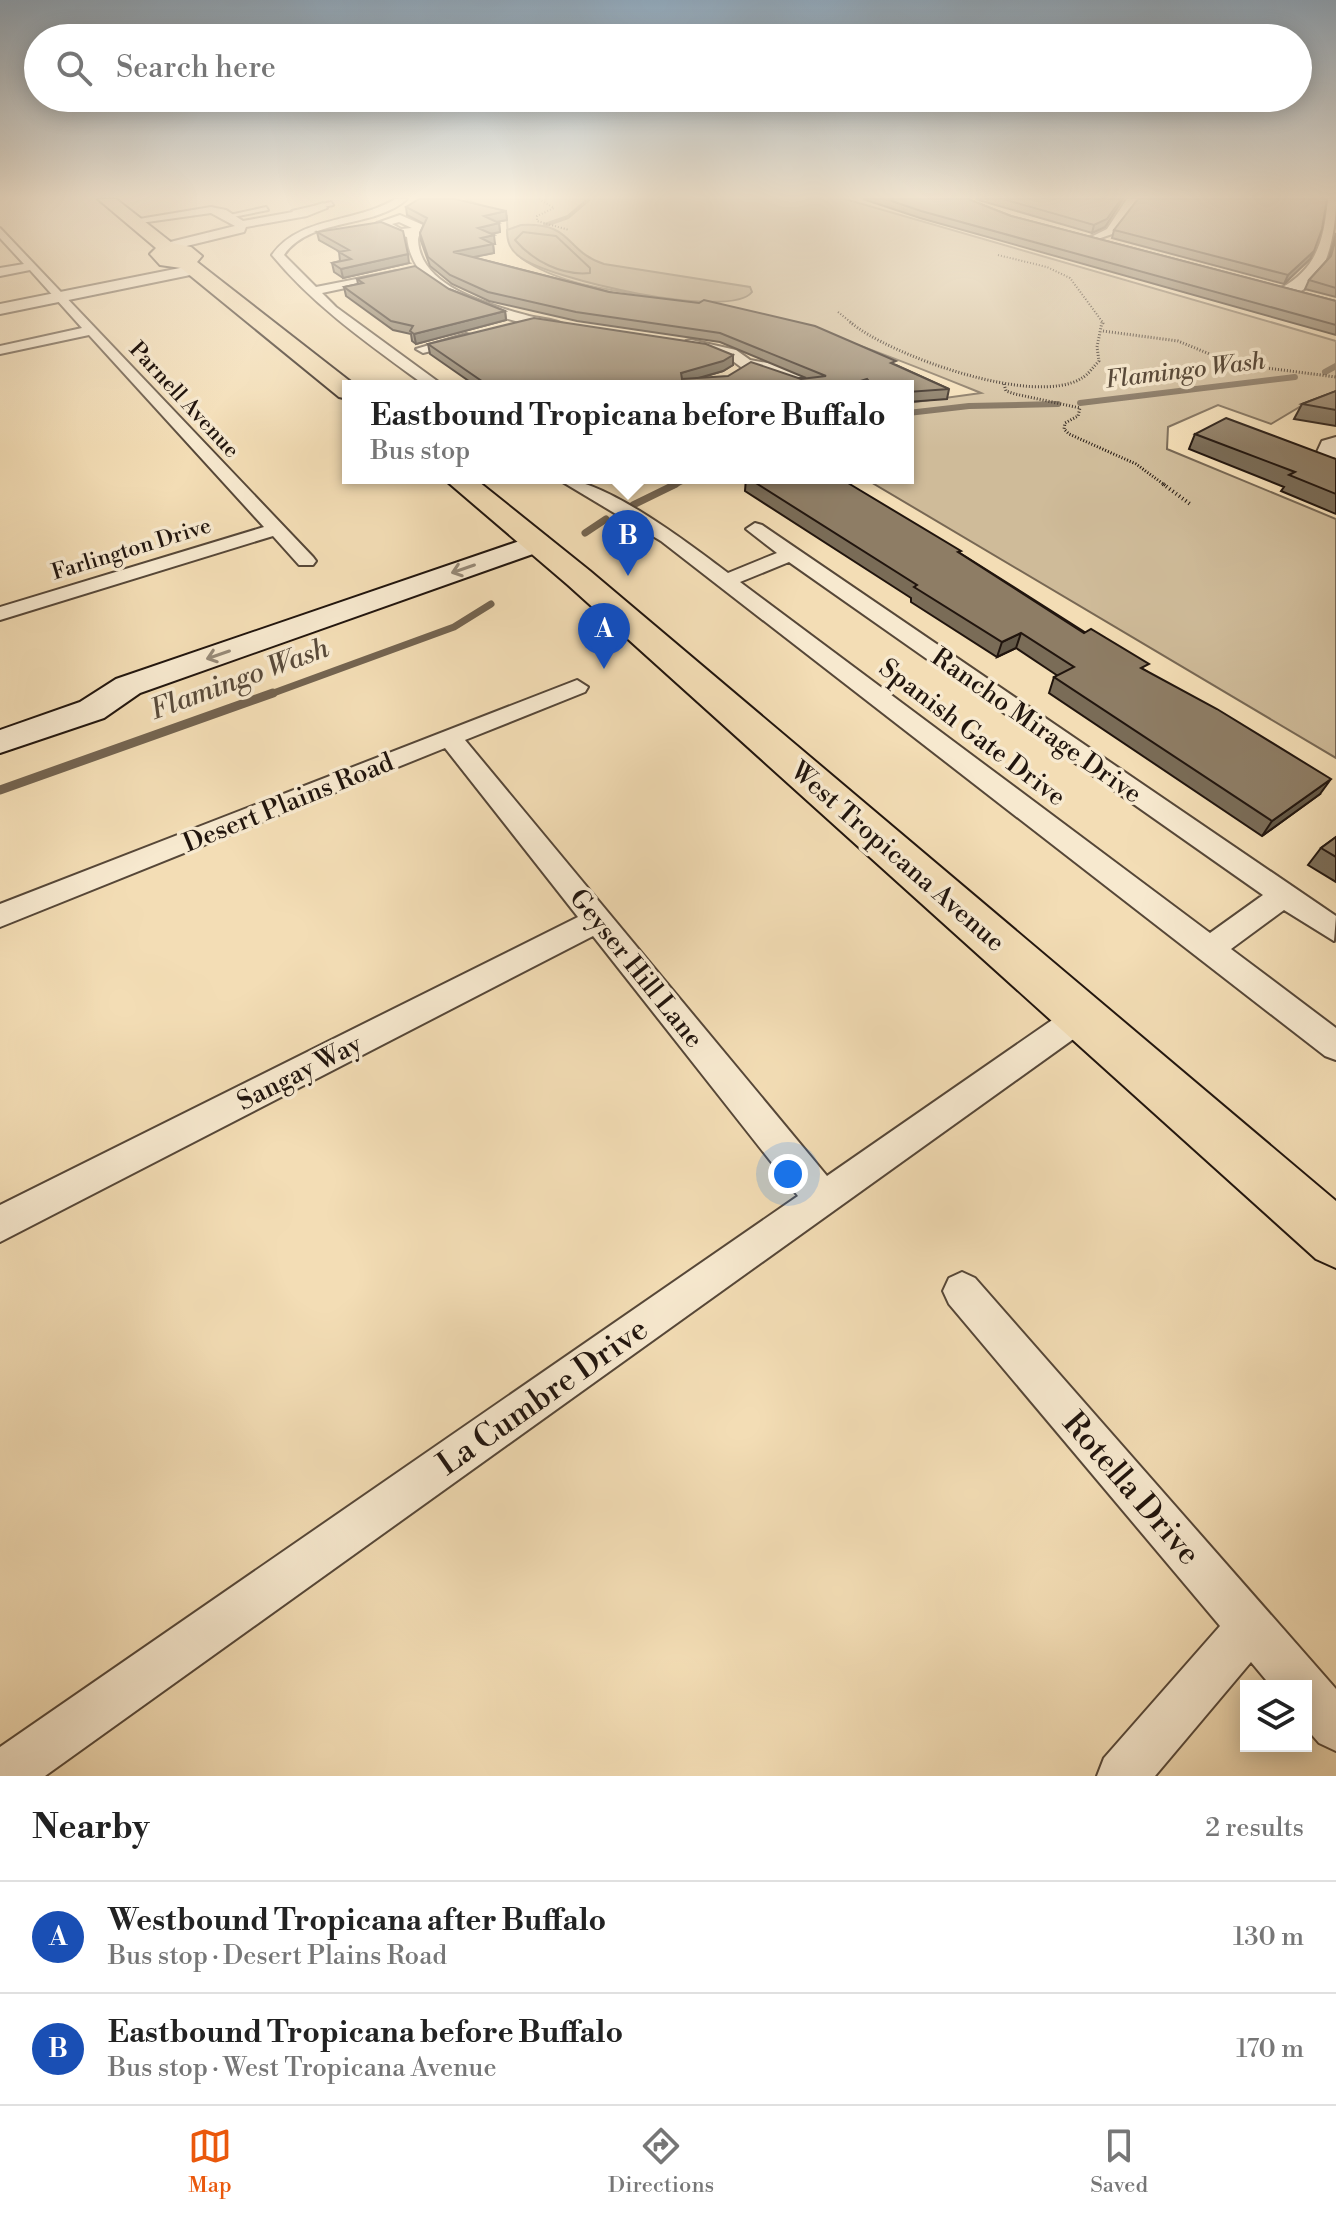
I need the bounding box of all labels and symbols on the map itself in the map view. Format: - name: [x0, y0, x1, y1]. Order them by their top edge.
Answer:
- street label: Parnell Avenue: [123, 336, 245, 464]
- water label: Flamingo Wash: [1103, 346, 1267, 396]
- pin: B: [602, 510, 654, 576]
- street label: Farlington Drive: [49, 512, 214, 586]
- one-way arrow: [451, 562, 476, 577]
- pin: A: [578, 603, 630, 669]
- water label: Flamingo Wash: [145, 631, 334, 728]
- street label: Rancho Mirage Drive: [925, 641, 1148, 810]
- one-way arrow: [205, 648, 230, 663]
- street label: Spanish Gate Drive: [873, 652, 1072, 813]
- street label: Desert Plains Road: [178, 746, 398, 860]
- street label: West Tropicana Avenue: [783, 754, 1011, 959]
- street label: Geyser Hill Lane: [562, 883, 710, 1055]
- street label: Sangay Way: [232, 1028, 367, 1118]
- your location: [768, 1154, 808, 1194]
- street label: La Cumbre Drive: [429, 1309, 656, 1484]
- street label: Rotella Drive: [1054, 1404, 1209, 1573]

